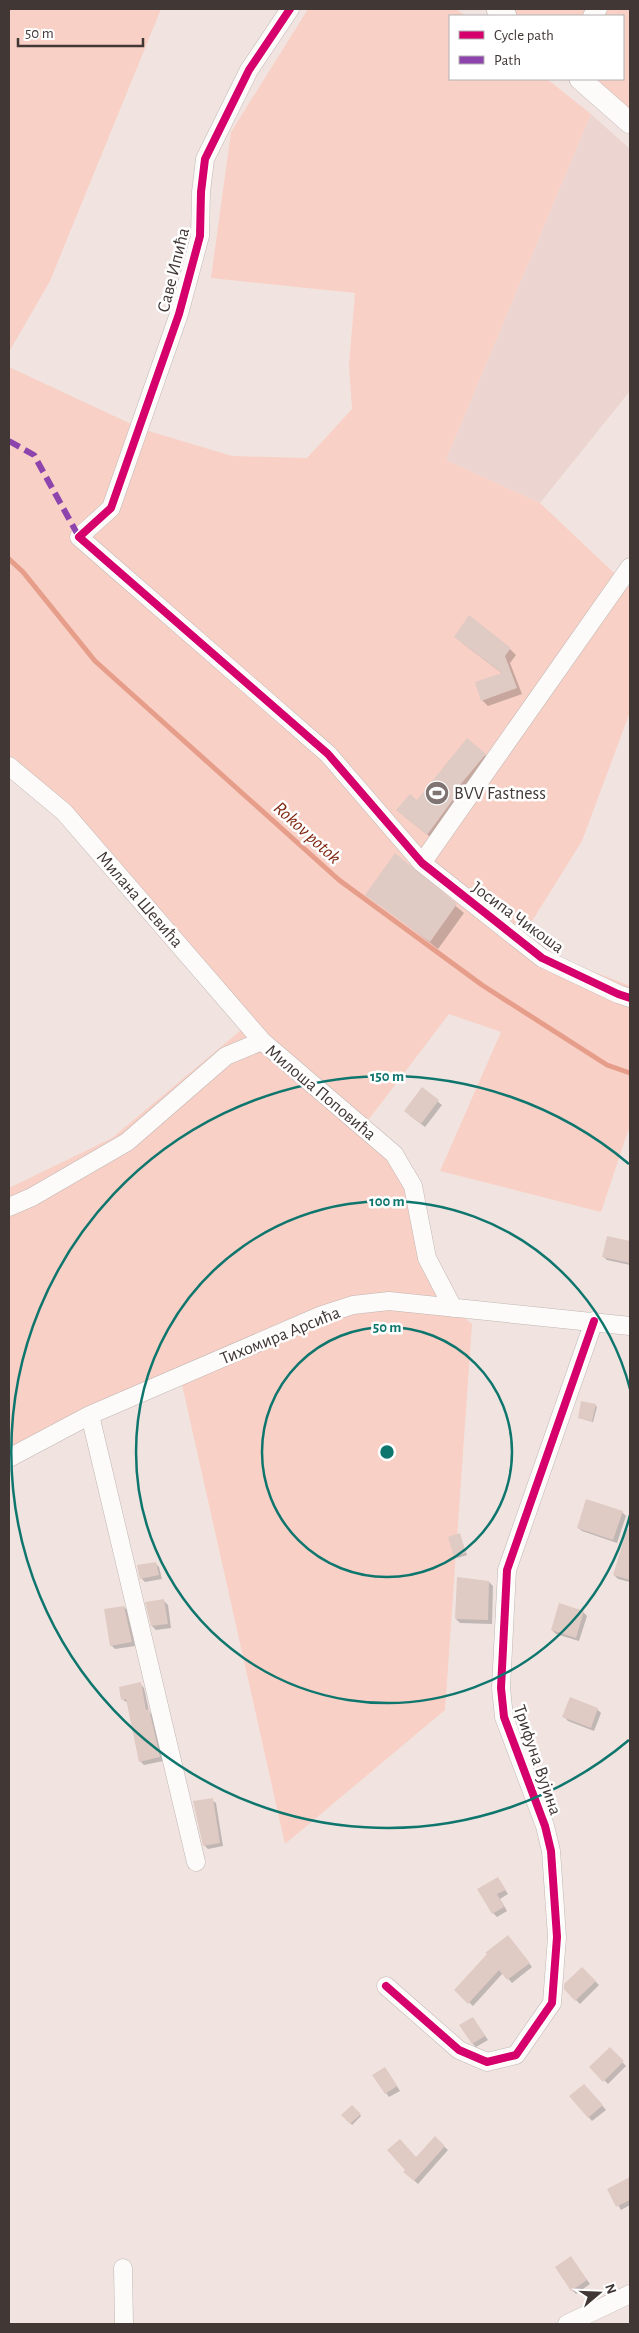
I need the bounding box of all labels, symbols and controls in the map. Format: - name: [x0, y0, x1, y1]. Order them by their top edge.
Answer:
- scale bar: [18, 15, 142, 47]
- legend: [449, 15, 624, 80]
- text: 50 m: [25, 26, 54, 41]
- text: Cycle path: [494, 28, 554, 43]
- text: Path: [494, 53, 521, 68]
- street label: Саве Ипића: [155, 226, 193, 314]
- sports icon: BVV Fastness: [424, 780, 450, 806]
- place label: BVV Fastness: [454, 785, 546, 803]
- water label: Rokov potok: [270, 798, 344, 868]
- street label: Милана Шевића: [93, 848, 186, 951]
- street label: Јосипа Чикоша: [468, 878, 567, 957]
- street label: Милоша Поповића: [262, 1041, 379, 1144]
- text: 150 m: [370, 1069, 404, 1084]
- text: 100 m: [369, 1194, 405, 1209]
- street label: Тихомира Арсића: [218, 1304, 343, 1368]
- text: 50 m: [373, 1320, 401, 1335]
- centre of rings: [378, 1443, 396, 1461]
- street label: Трифуна Вујина: [510, 1703, 564, 1818]
- north arrow: [574, 2268, 624, 2318]
- text: N: [602, 2282, 619, 2296]

